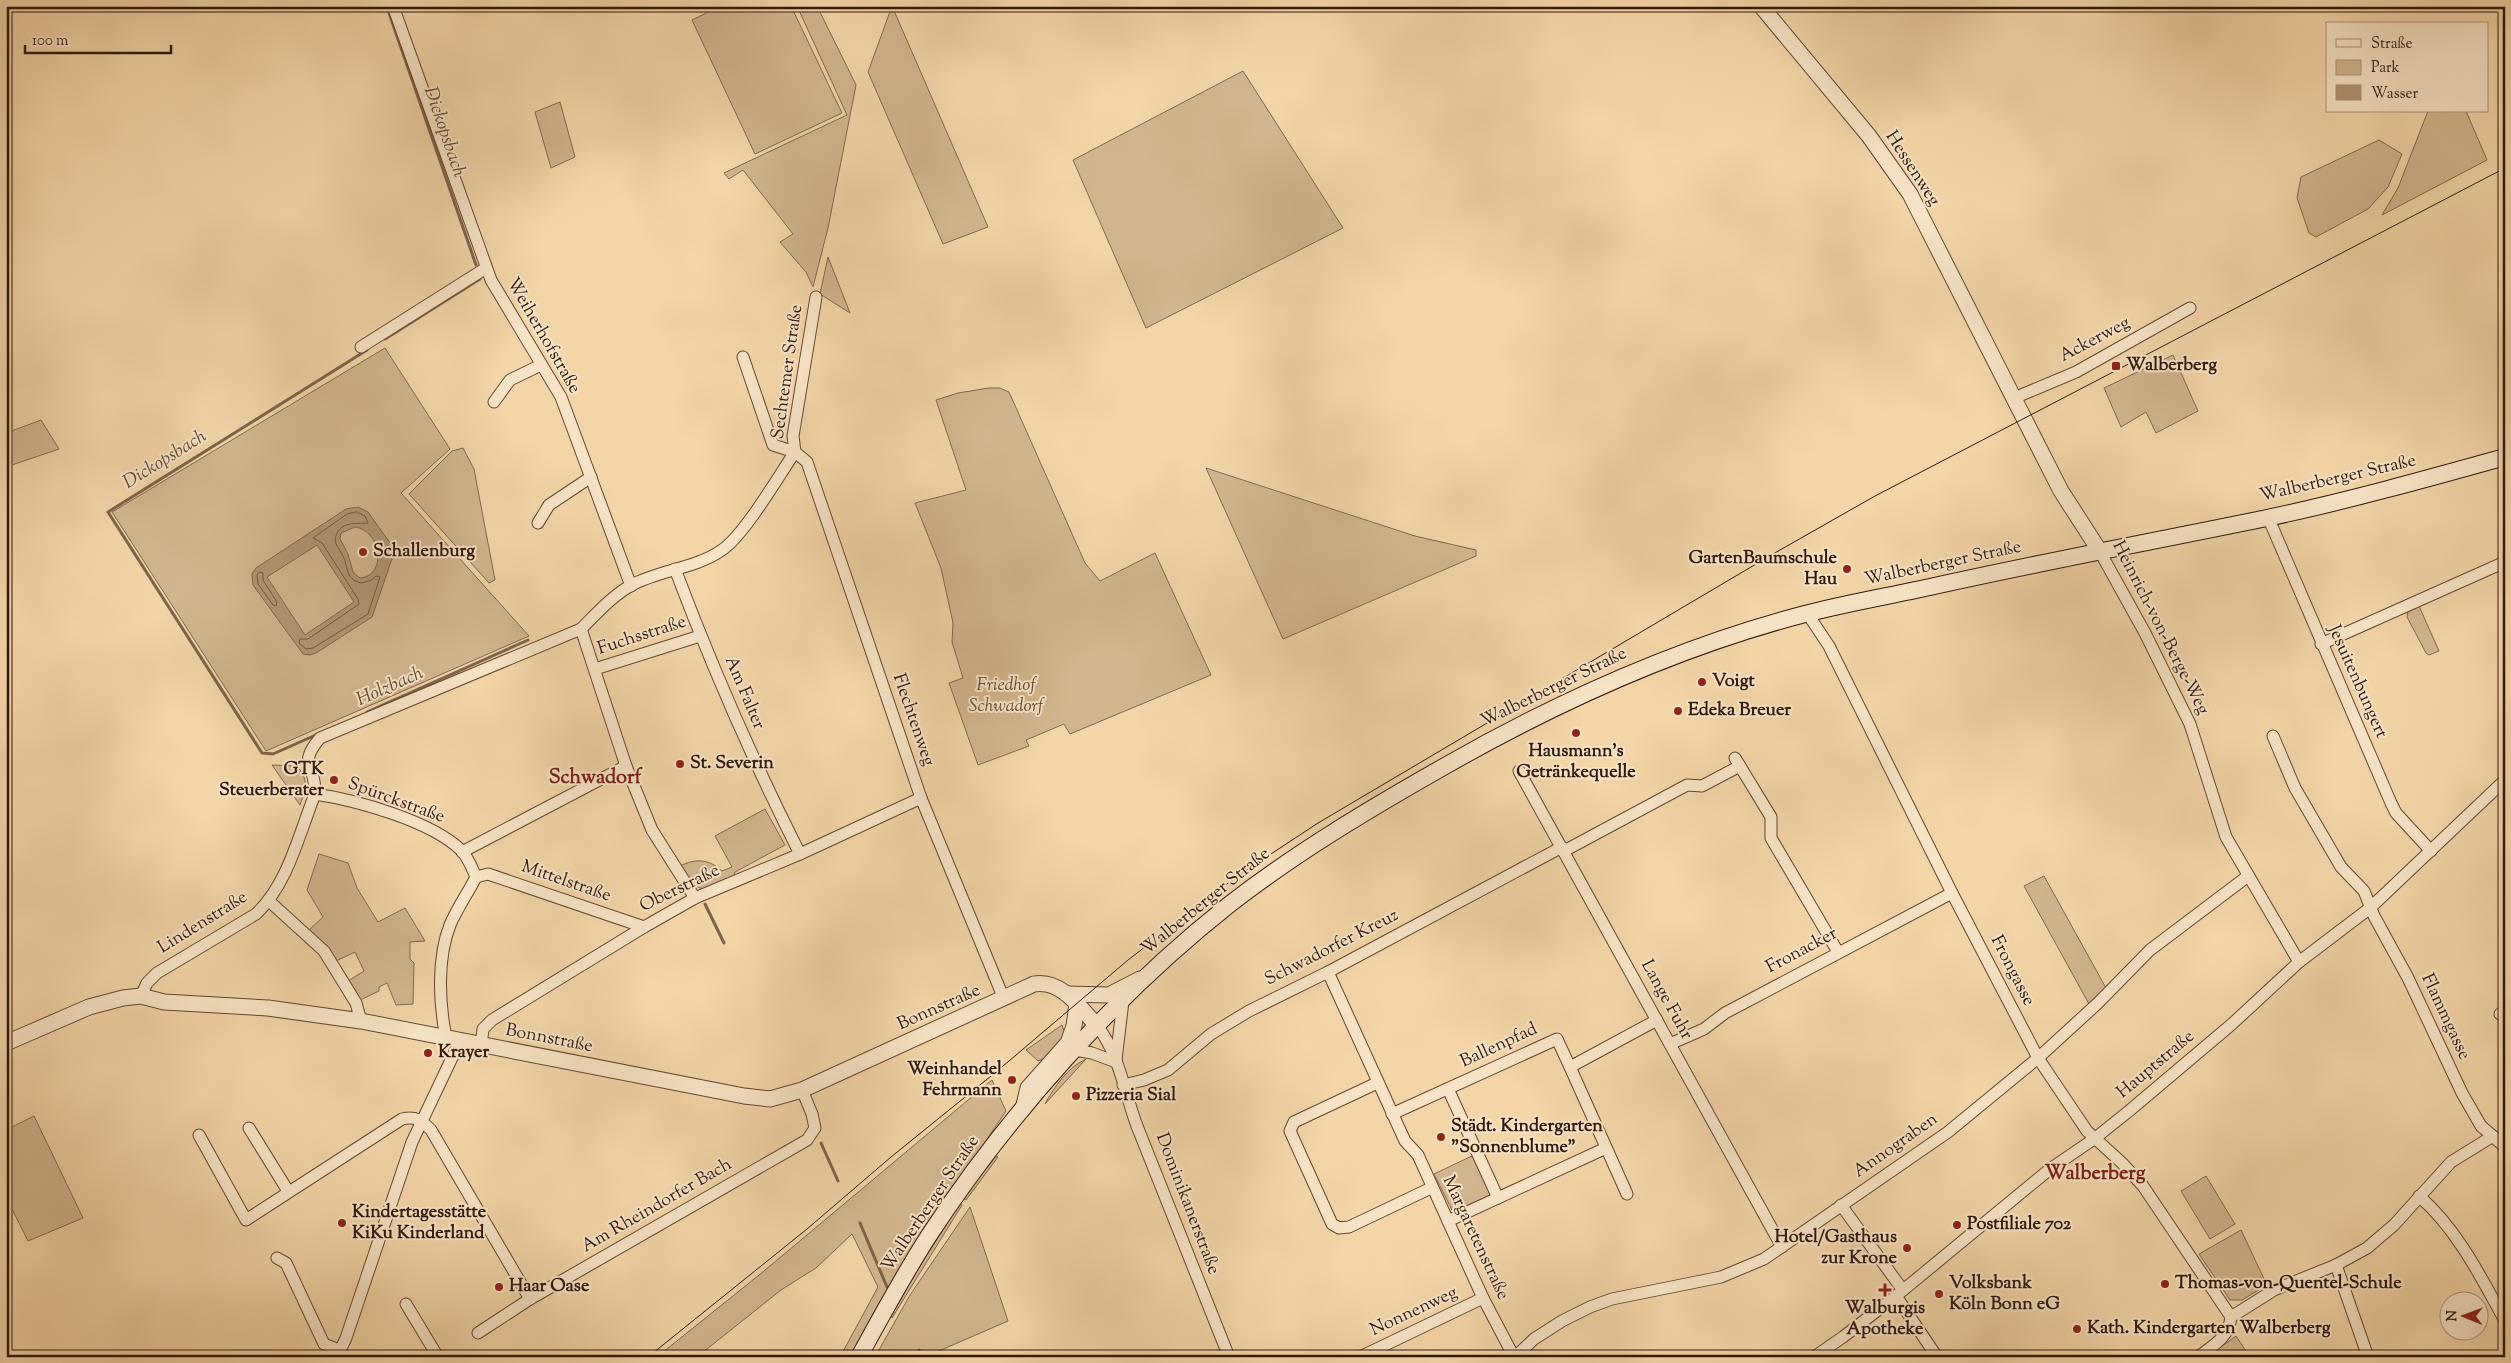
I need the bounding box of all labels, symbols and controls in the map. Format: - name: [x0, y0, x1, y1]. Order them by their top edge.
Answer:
- scale bar: [25, 22, 171, 54]
- legend: [2326, 22, 2488, 112]
- text: 100 m: [32, 31, 69, 52]
- text: Straße: [2371, 34, 2413, 55]
- text: Park: [2371, 58, 2400, 79]
- water label: Dickopsbach: [416, 83, 472, 182]
- text: Wasser: [2371, 84, 2418, 105]
- street label: Hessenweg: [1878, 126, 1946, 212]
- street label: Weiherhofstraße: [499, 273, 587, 399]
- street label: Sechtemer Straße: [766, 303, 810, 441]
- street label: Ackerweg: [2055, 310, 2135, 369]
- place label: Walberberg: [2126, 353, 2217, 379]
- marker: Walberberg: [2110, 360, 2122, 372]
- water label: Dickopsbach: [118, 423, 213, 496]
- street label: Walberberger Straße: [2257, 448, 2419, 510]
- street label: Walberberger Straße: [1862, 535, 2024, 593]
- street label: Heinrich-von-Berge-Weg: [2105, 536, 2215, 720]
- place label: Schallenburg: [373, 539, 475, 565]
- marker: Schallenburg: [357, 546, 369, 558]
- place label: GartenBaumschule Hau: [1689, 546, 1838, 593]
- marker: GartenBaumschule Hau: [1841, 563, 1853, 575]
- street label: Fuchsstraße: [594, 609, 690, 663]
- street label: Jesuitenbungert: [2320, 620, 2394, 743]
- street label: Walberberger Straße: [1477, 641, 1631, 735]
- street label: Am Falter: [717, 652, 771, 734]
- water label: Holzbach: [352, 660, 428, 714]
- place label: Voigt: [1712, 669, 1755, 695]
- street label: Flechtenweg: [885, 670, 941, 770]
- park label: Friedhof Schwadorf: [969, 673, 1045, 720]
- marker: Voigt: [1696, 676, 1708, 688]
- place label: Edeka Breuer: [1688, 698, 1791, 724]
- marker: Edeka Breuer: [1672, 705, 1684, 717]
- marker: Hausmann's Getränkequelle: [1570, 727, 1582, 739]
- place label: Hausmann's Getränkequelle: [1516, 739, 1636, 786]
- place label: St. Severin: [690, 751, 774, 777]
- place label: GTK Steuerberater: [219, 757, 325, 804]
- marker: St. Severin: [674, 758, 686, 770]
- district label: Schwadorf: [549, 764, 643, 793]
- street label: Spürckstraße: [344, 771, 448, 831]
- marker: GTK Steuerberater: [328, 774, 340, 786]
- street label: Walberberger Straße: [1136, 842, 1276, 962]
- street label: Mittelstraße: [518, 855, 614, 909]
- street label: Oberstraße: [635, 858, 725, 920]
- street label: Lindenstraße: [153, 885, 253, 961]
- street label: Schwadorfer Kreuz: [1261, 903, 1404, 993]
- street label: Fronacker: [1762, 921, 1843, 981]
- street label: Frongasse: [1983, 931, 2041, 1011]
- street label: Lange Fuhr: [1633, 955, 1699, 1045]
- street label: Flammgasse: [2414, 970, 2476, 1064]
- street label: Bonnstraße: [893, 978, 985, 1038]
- street label: Ballenpfad: [1456, 1017, 1542, 1075]
- street label: Bonnstraße: [503, 1018, 595, 1060]
- street label: Hauptstraße: [2111, 1025, 2201, 1105]
- place label: Krayer: [438, 1040, 489, 1066]
- marker: Krayer: [422, 1047, 434, 1059]
- place label: Weinhandel Fehrmann: [907, 1057, 1003, 1104]
- marker: Weinhandel Fehrmann: [1006, 1074, 1018, 1086]
- place label: Pizzeria Sial: [1086, 1083, 1177, 1109]
- marker: Pizzeria Sial: [1070, 1090, 1082, 1102]
- street label: Annograben: [1848, 1107, 1944, 1185]
- place label: Städt. Kindergarten "Sonnenblume": [1451, 1114, 1603, 1161]
- street label: Dominikanerstraße: [1148, 1129, 1226, 1279]
- street label: Walberberger Straße: [876, 1131, 986, 1277]
- marker: Städt. Kindergarten "Sonnenblume": [1435, 1131, 1447, 1143]
- street label: Am Rheindorfer Bach: [577, 1152, 737, 1260]
- district label: Walberberg: [2044, 1160, 2146, 1189]
- street label: Margaretenstraße: [1435, 1172, 1515, 1304]
- place label: Kindertagesstätte KiKu Kinderland: [352, 1200, 487, 1247]
- place label: Postfiliale 702: [1967, 1212, 2072, 1238]
- marker: Kindertagesstätte KiKu Kinderland: [336, 1217, 348, 1229]
- marker: Postfiliale 702: [1951, 1219, 1963, 1231]
- place label: Hotel/Gasthaus zur Krone: [1775, 1225, 1898, 1272]
- marker: Hotel/Gasthaus zur Krone: [1901, 1242, 1913, 1254]
- place label: Volksbank Köln Bonn eG: [1949, 1271, 2060, 1318]
- place label: Thomas-von-Quentel-Schule: [2175, 1271, 2402, 1297]
- place label: Haar Oase: [509, 1274, 590, 1300]
- marker: Thomas-von-Quentel-Schule: [2159, 1278, 2171, 1290]
- street label: Nonnenweg: [1366, 1280, 1462, 1344]
- marker: Haar Oase: [493, 1281, 505, 1293]
- marker: Walburgis Apotheke: [1879, 1284, 1891, 1296]
- marker: Volksbank Köln Bonn eG: [1933, 1288, 1945, 1300]
- north arrow: [2438, 1290, 2488, 1340]
- place label: Walburgis Apotheke: [1845, 1296, 1925, 1343]
- text: N: [2443, 1310, 2463, 1322]
- place label: Kath. Kindergarten Walberberg: [2087, 1316, 2331, 1342]
- marker: Kath. Kindergarten Walberberg: [2071, 1323, 2083, 1335]

